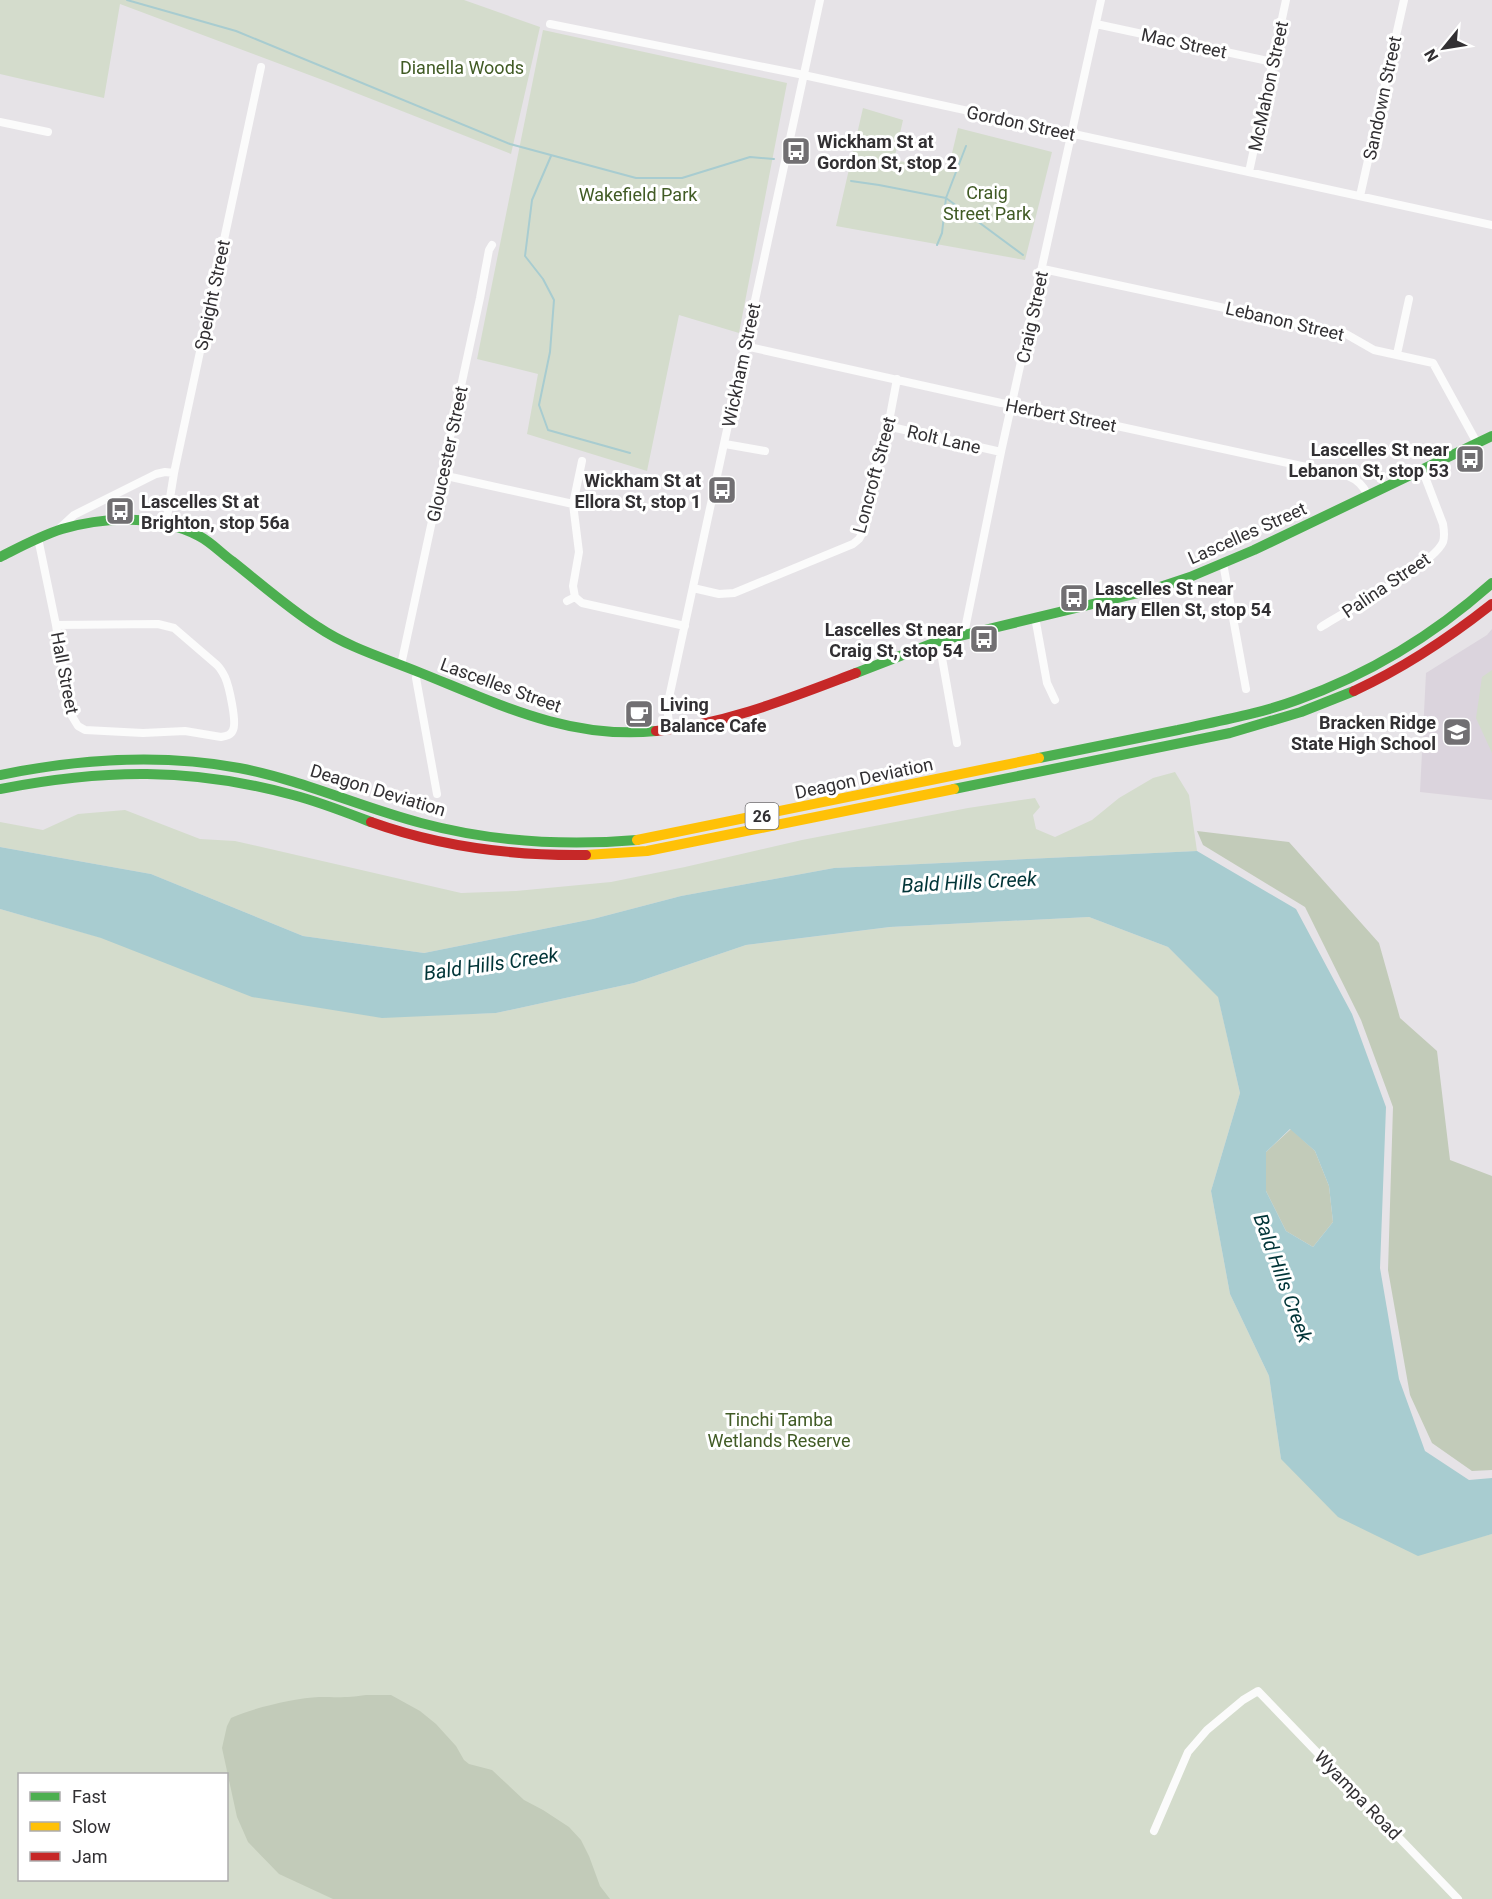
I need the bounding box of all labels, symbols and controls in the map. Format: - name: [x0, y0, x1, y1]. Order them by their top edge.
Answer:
- north arrow: [1414, 18, 1474, 78]
- street label: McMahon Street: [1244, 19, 1292, 153]
- street label: Mac Street: [1139, 24, 1229, 62]
- street label: Sandown Street: [1359, 34, 1405, 162]
- text: N: [1420, 46, 1442, 65]
- park label: Dianella Woods: [400, 57, 524, 78]
- street label: Gordon Street: [965, 101, 1077, 145]
- place label: Wickham St at Gordon St, stop 2: [817, 131, 957, 173]
- bus stop icon: Wickham St at Gordon St, stop 2: [780, 135, 812, 167]
- park label: Craig Street Park: [943, 182, 1032, 224]
- park label: Wakefield Park: [579, 184, 698, 205]
- street label: Speight Street: [190, 238, 234, 352]
- street label: Craig Street: [1012, 269, 1052, 365]
- street label: Lebanon Street: [1224, 297, 1347, 345]
- street label: Wickham Street: [718, 301, 764, 429]
- street label: Gloucester Street: [422, 384, 472, 524]
- street label: Herbert Street: [1004, 394, 1118, 436]
- street label: Loncroft Street: [848, 414, 900, 535]
- street label: Rolt Lane: [905, 420, 983, 458]
- place label: Lascelles St near Lebanon St, stop 53: [1288, 439, 1449, 481]
- bus stop icon: Lascelles St near Lebanon St, stop 53: [1454, 443, 1486, 475]
- place label: Wickham St at Ellora St, stop 1: [575, 470, 701, 512]
- bus stop icon: Wickham St at Ellora St, stop 1: [706, 474, 738, 506]
- place label: Lascelles St at Brighton, stop 56a: [141, 491, 290, 533]
- bus stop icon: Lascelles St at Brighton, stop 56a: [104, 495, 136, 527]
- street label: Lascelles Street: [1185, 497, 1310, 568]
- street label: Palina Street: [1338, 548, 1434, 622]
- place label: Lascelles St near Mary Ellen St, stop 54: [1095, 578, 1271, 620]
- bus stop icon: Lascelles St near Mary Ellen St, stop 54: [1058, 582, 1090, 614]
- place label: Lascelles St near Craig St, stop 54: [825, 619, 963, 661]
- bus stop icon: Lascelles St near Craig St, stop 54: [968, 623, 1000, 655]
- street label: Hall Street: [47, 630, 83, 716]
- street label: Lascelles Street: [438, 653, 564, 717]
- place label: Living Balance Cafe: [660, 694, 767, 736]
- cafe icon: Living Balance Cafe: [623, 698, 655, 730]
- place label: Bracken Ridge State High School: [1291, 712, 1436, 754]
- school or university icon: Bracken Ridge State High School: [1441, 716, 1473, 748]
- street label: Deagon Deviation: [793, 753, 935, 803]
- street label: Deagon Deviation: [308, 759, 448, 821]
- road number: 26: [746, 803, 778, 829]
- water label: Bald Hills Creek: [901, 866, 1038, 898]
- water label: Bald Hills Creek: [422, 943, 561, 985]
- water label: Bald Hills Creek: [1249, 1210, 1318, 1347]
- park label: Tinchi Tamba Wetlands Reserve: [707, 1409, 851, 1451]
- street label: Wyampa Road: [1310, 1746, 1406, 1844]
- legend: [18, 1773, 228, 1881]
- text: Fast: [72, 1786, 107, 1807]
- text: Slow: [72, 1816, 111, 1837]
- text: Jam: [72, 1846, 108, 1867]

